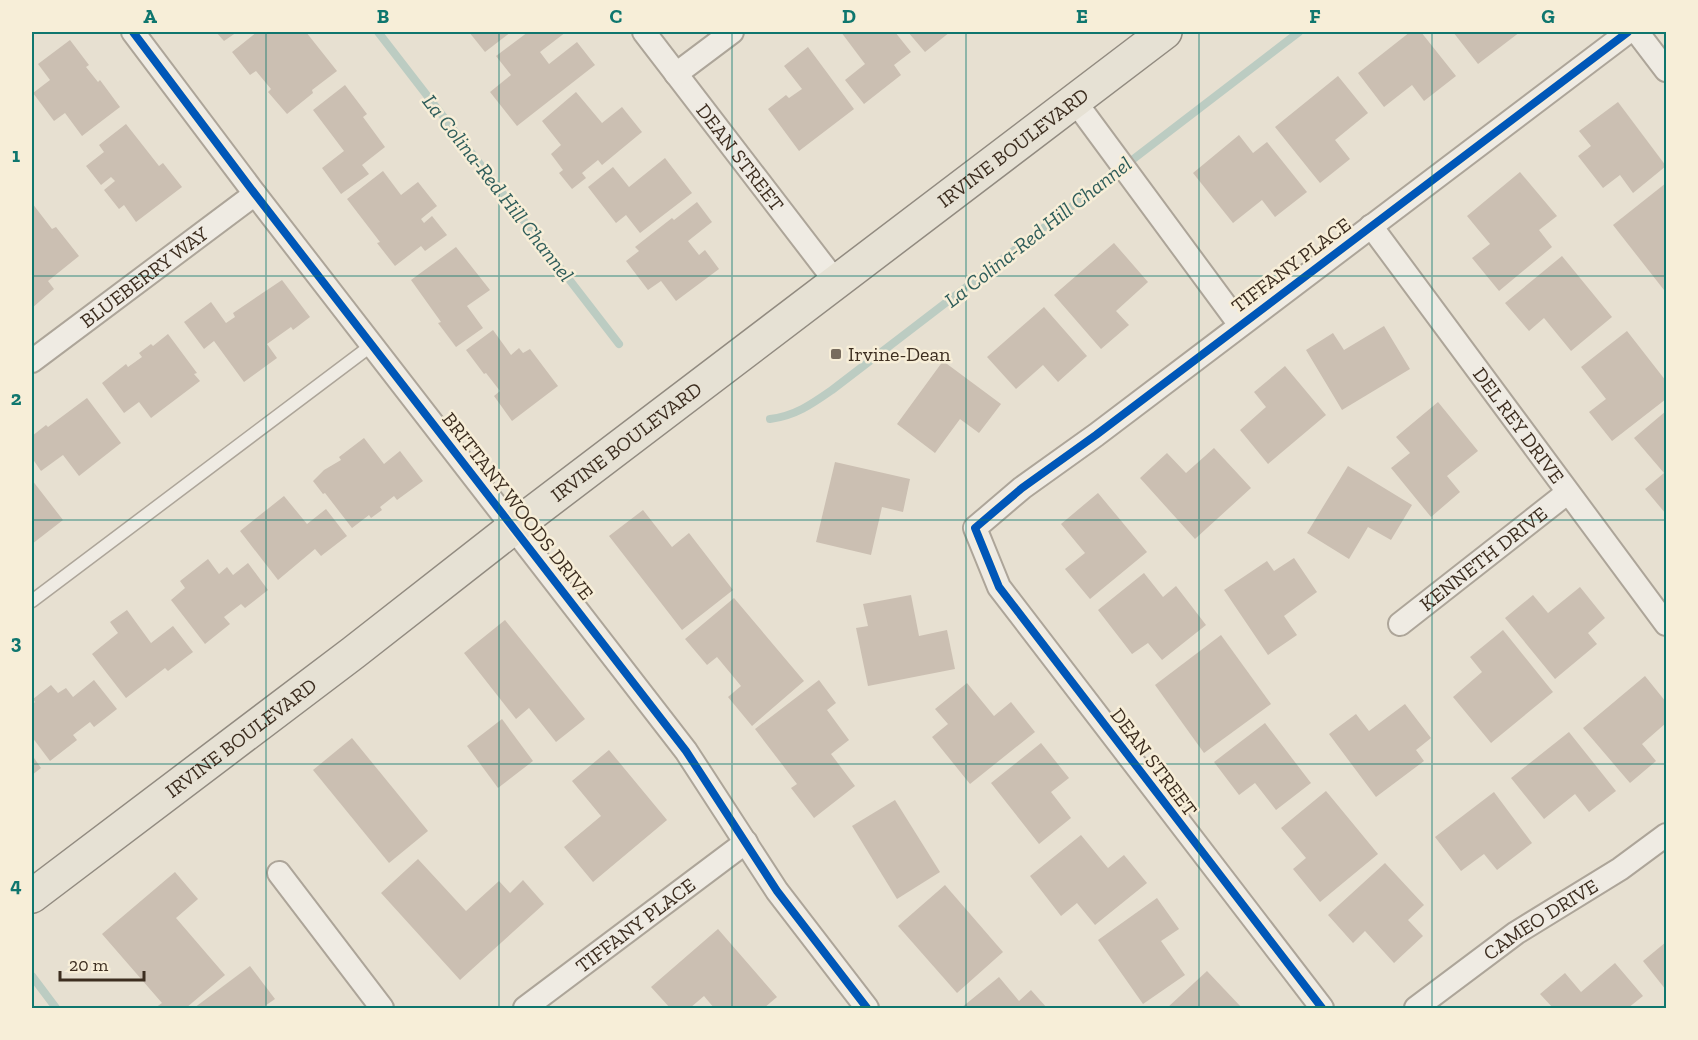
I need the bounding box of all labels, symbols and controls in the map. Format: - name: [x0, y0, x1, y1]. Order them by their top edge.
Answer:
- text: A: [143, 4, 157, 28]
- text: B: [377, 4, 389, 28]
- text: C: [610, 4, 623, 28]
- text: D: [842, 4, 856, 28]
- text: E: [1076, 4, 1088, 28]
- text: F: [1309, 4, 1321, 28]
- text: G: [1541, 4, 1555, 28]
- street label: IRVINE BOULEVARD: [933, 82, 1093, 213]
- water label: La Colina-Red Hill Channel: [418, 89, 579, 286]
- street label: DEAN STREET: [691, 99, 789, 216]
- text: 1: [12, 143, 20, 167]
- water label: La Colina-Red Hill Channel: [939, 151, 1136, 312]
- street label: TIFFANY PLACE: [1226, 212, 1356, 318]
- street label: BLUEBERRY WAY: [75, 221, 213, 333]
- place label: Irvine-Dean: [848, 342, 951, 366]
- marker: Irvine-Dean: [829, 347, 843, 361]
- street label: DEL REY DRIVE: [1468, 363, 1569, 488]
- street label: IRVINE BOULEVARD: [546, 377, 706, 507]
- text: 2: [11, 386, 22, 410]
- street label: BRITTANY WOODS DRIVE: [437, 407, 599, 605]
- street label: KENNETH DRIVE: [1415, 501, 1552, 616]
- text: 3: [11, 630, 22, 654]
- street label: IRVINE BOULEVARD: [161, 673, 321, 803]
- street label: DEAN STREET: [1106, 703, 1202, 821]
- street label: TIFFANY PLACE: [571, 872, 700, 978]
- text: 4: [10, 873, 22, 897]
- street label: CAMEO DRIVE: [1478, 874, 1602, 965]
- scale bar: [60, 944, 144, 982]
- text: 20 m: [69, 954, 109, 976]

